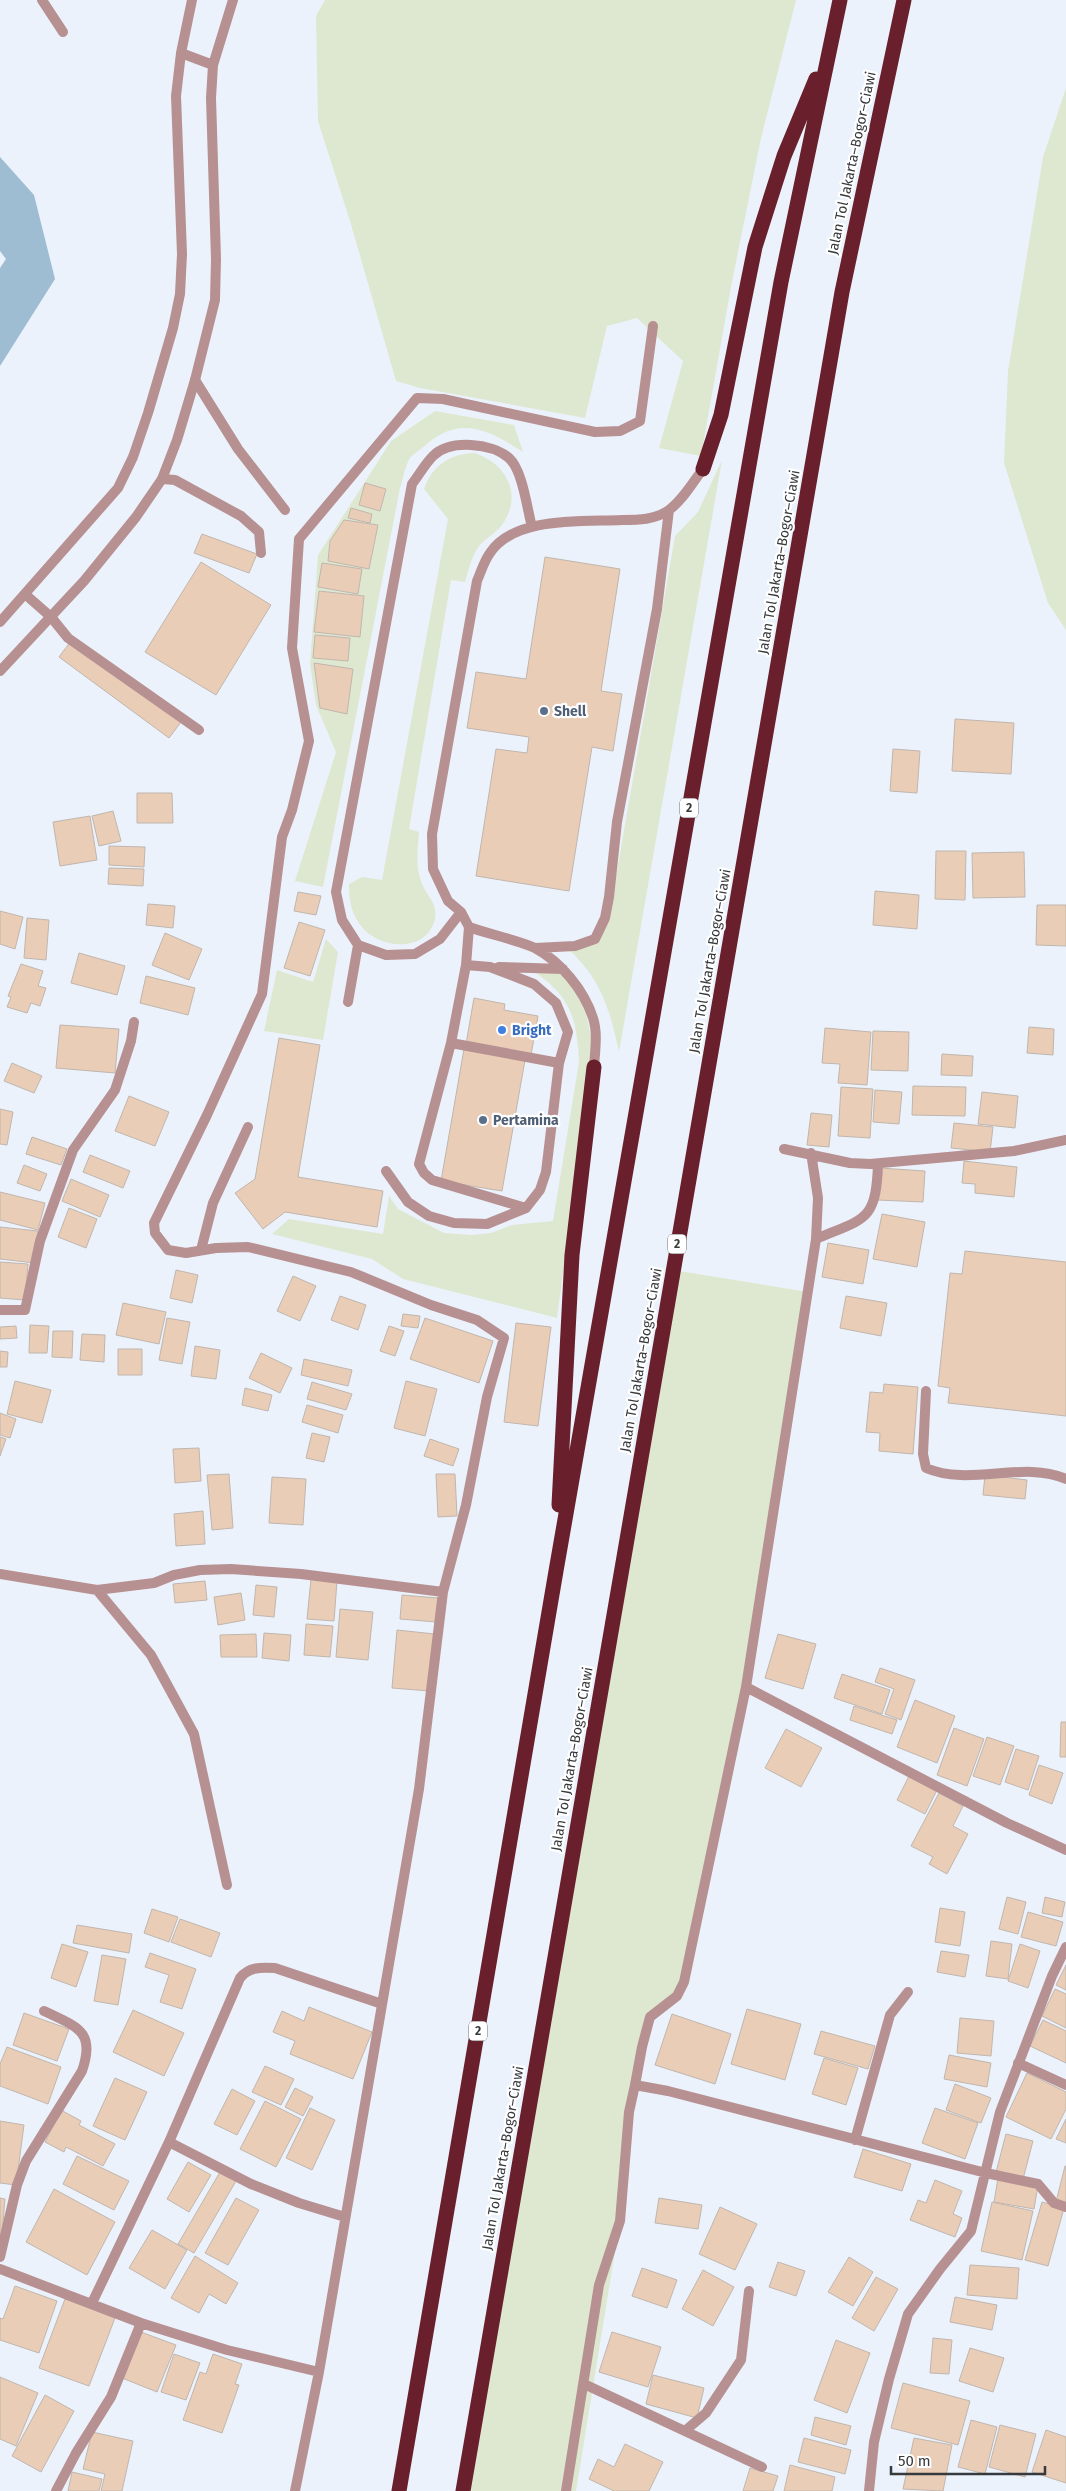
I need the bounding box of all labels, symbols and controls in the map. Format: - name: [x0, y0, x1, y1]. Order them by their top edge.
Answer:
- street label: Jalan Tol Jakarta–Bogor–Ciawi: [824, 70, 880, 256]
- street label: Jalan Tol Jakarta–Bogor–Ciawi: [754, 469, 804, 655]
- place label: Shell: [554, 703, 587, 720]
- marker: Shell: [538, 705, 550, 717]
- road number: 2: [680, 798, 698, 818]
- street label: Jalan Tol Jakarta–Bogor–Ciawi: [685, 868, 735, 1054]
- place label: Bright: [512, 1022, 552, 1039]
- marker: Bright: [496, 1024, 508, 1036]
- place label: Pertamina: [493, 1112, 559, 1129]
- marker: Pertamina: [477, 1114, 489, 1126]
- road number: 2: [668, 1234, 686, 1254]
- street label: Jalan Tol Jakarta–Bogor–Ciawi: [616, 1267, 666, 1453]
- street label: Jalan Tol Jakarta–Bogor–Ciawi: [547, 1666, 597, 1852]
- road number: 2: [469, 2022, 487, 2040]
- street label: Jalan Tol Jakarta–Bogor–Ciawi: [478, 2065, 528, 2251]
- scale bar: [891, 2444, 1045, 2476]
- text: 50 m: [898, 2452, 931, 2470]

